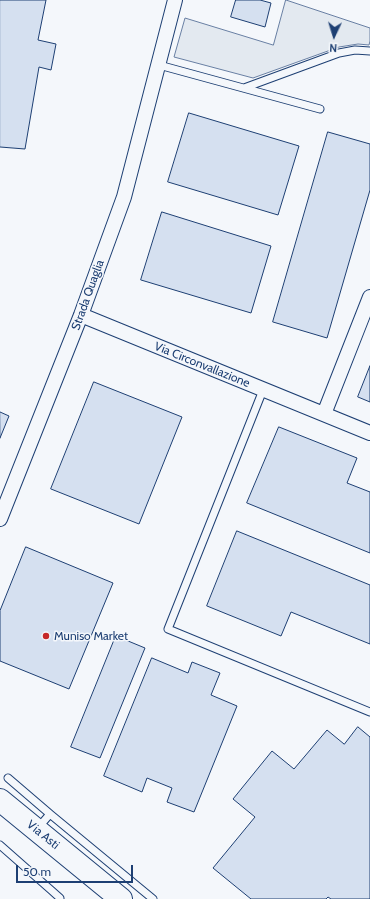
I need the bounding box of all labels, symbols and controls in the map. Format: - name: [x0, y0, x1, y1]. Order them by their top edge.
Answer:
- north arrow: [314, 16, 354, 56]
- text: N: [329, 41, 338, 55]
- street label: Strada Quaglia: [69, 258, 107, 332]
- street label: Via Circonvallazione: [152, 339, 252, 391]
- place label: Muniso Market: [54, 629, 128, 643]
- marker: Muniso Market: [41, 631, 51, 641]
- street label: Via Asti: [24, 818, 62, 852]
- scale bar: [18, 857, 135, 883]
- text: 50 m: [23, 864, 51, 879]

